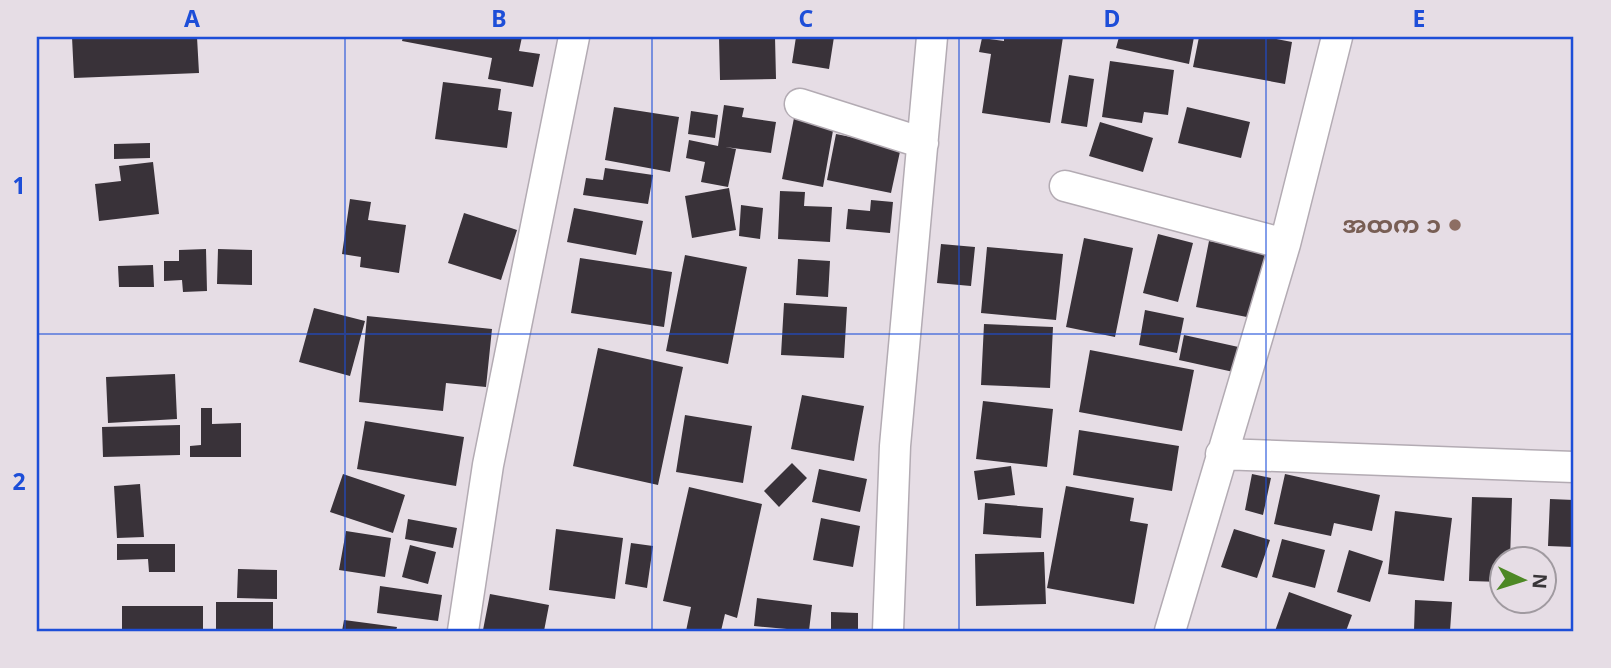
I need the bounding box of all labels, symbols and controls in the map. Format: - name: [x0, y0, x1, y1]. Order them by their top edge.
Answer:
- text: A: [184, 2, 200, 34]
- text: B: [491, 2, 507, 34]
- text: C: [799, 2, 814, 34]
- text: D: [1104, 2, 1120, 34]
- text: E: [1413, 2, 1425, 34]
- text: 1: [12, 169, 26, 201]
- place label: အထက ၁: [1342, 207, 1441, 240]
- marker: အထက ၁: [1447, 217, 1463, 233]
- text: 2: [12, 465, 26, 497]
- north arrow: [1488, 546, 1558, 616]
- text: N: [1526, 573, 1553, 590]

